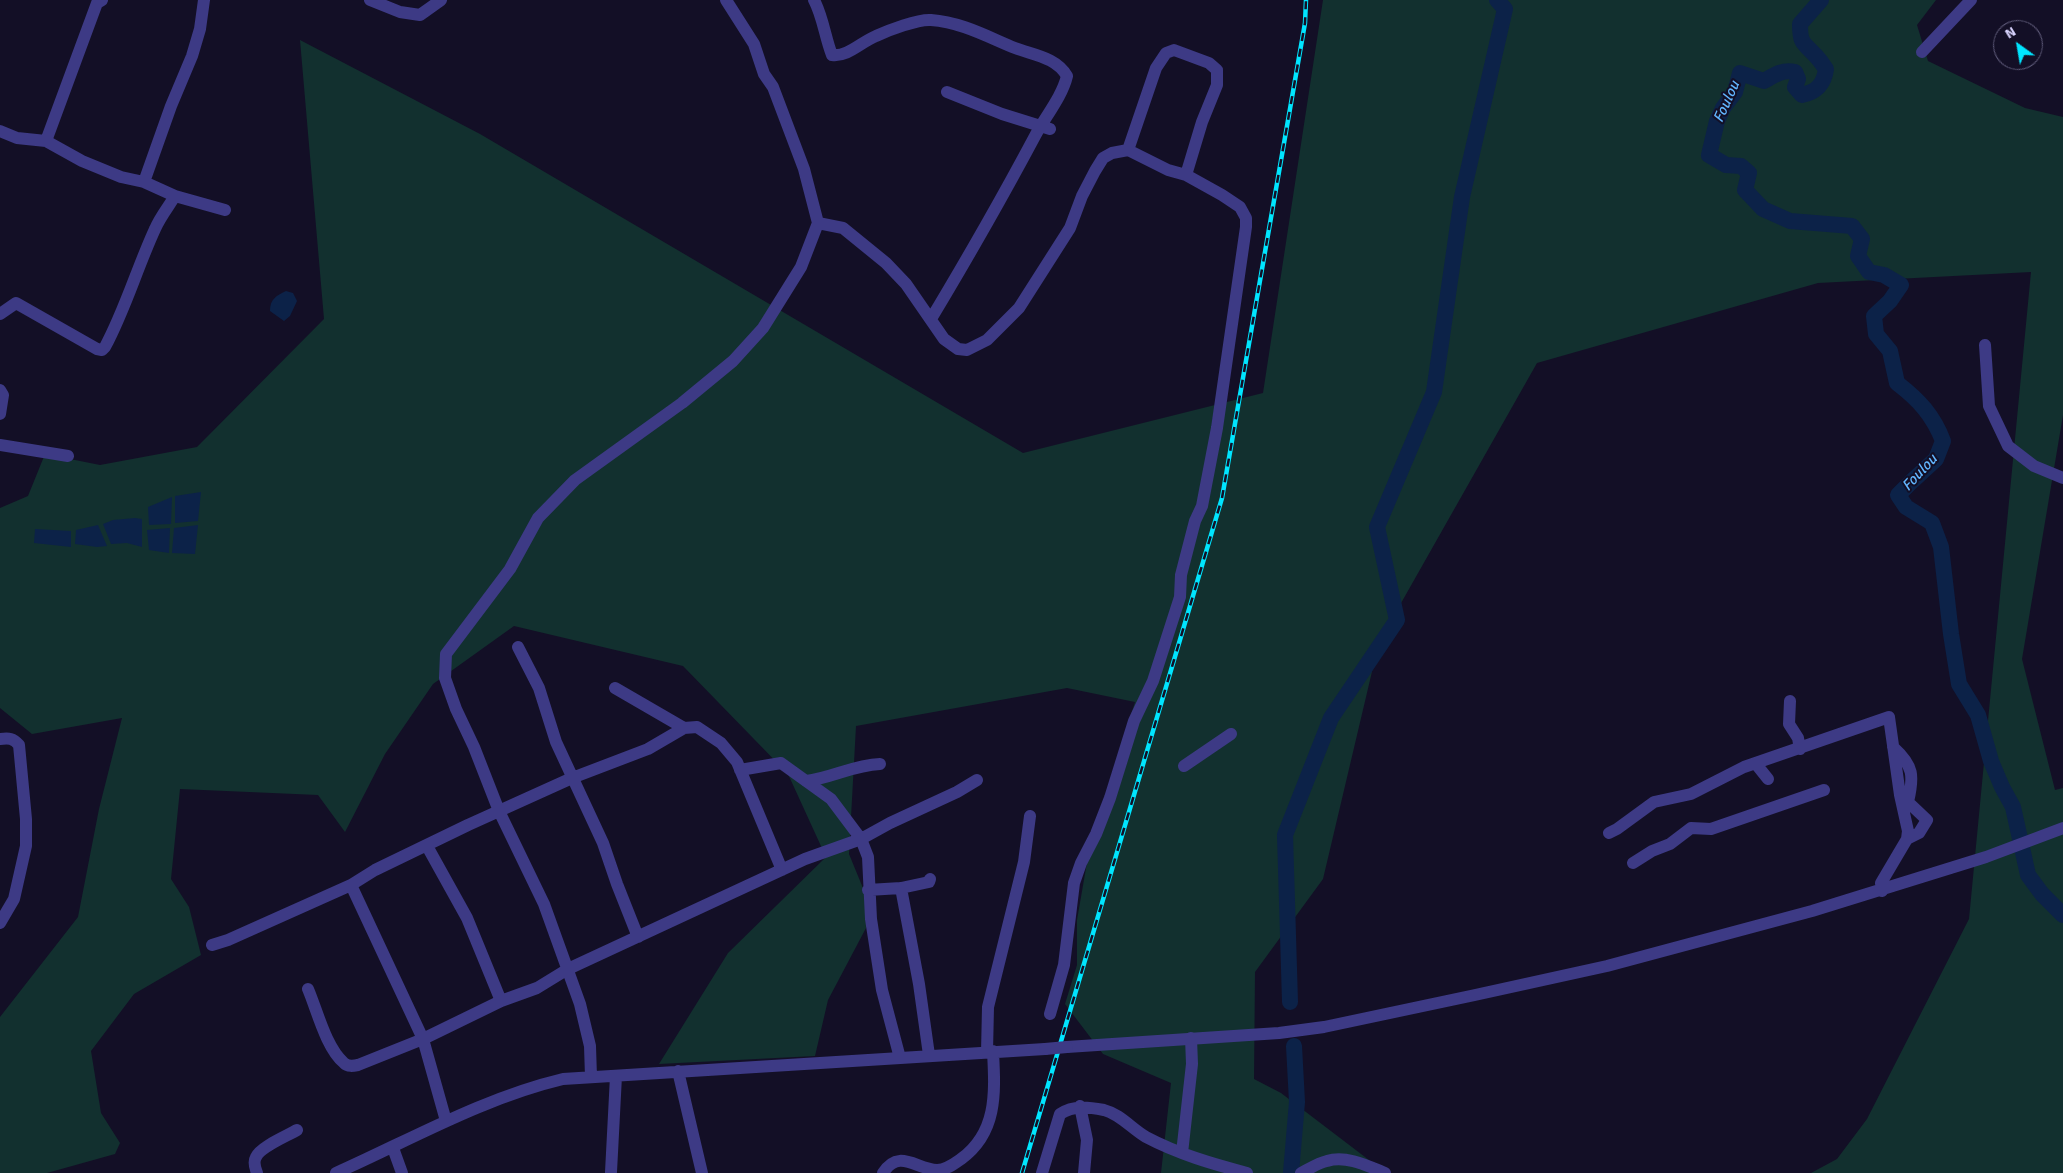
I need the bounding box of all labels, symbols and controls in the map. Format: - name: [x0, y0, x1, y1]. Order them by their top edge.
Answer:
- north arrow: [1993, 20, 2043, 70]
- text: N: [2002, 23, 2019, 42]
- water label: Foulou: [1710, 78, 1744, 126]
- water label: Foulou: [1899, 451, 1941, 495]

